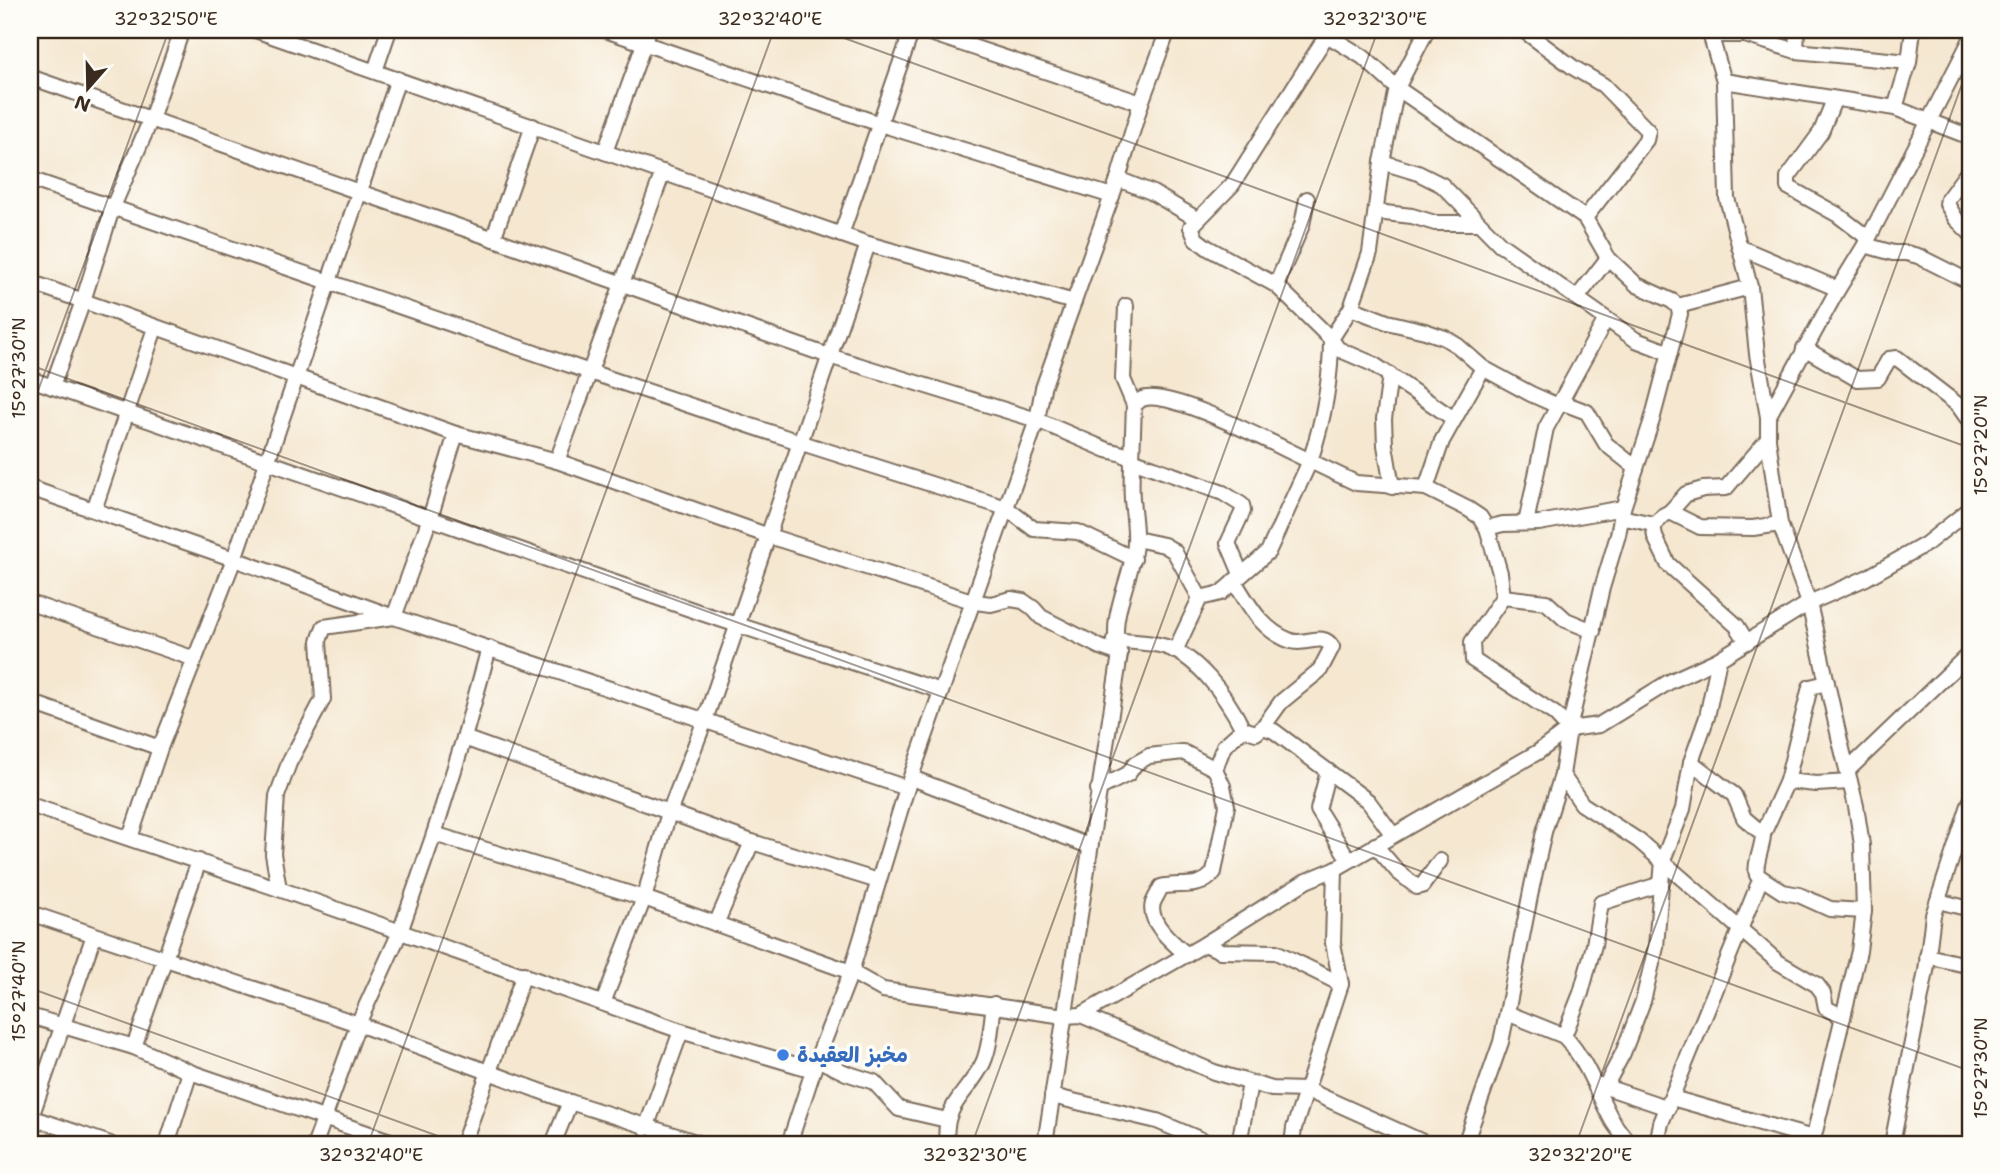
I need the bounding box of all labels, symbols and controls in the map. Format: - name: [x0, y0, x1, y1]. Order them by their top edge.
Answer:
- text: 32°32'50"E: [114, 7, 218, 31]
- text: 32°32'40"E: [718, 7, 822, 31]
- text: 32°32'30"E: [1323, 7, 1427, 31]
- north arrow: [52, 52, 122, 122]
- text: N: [71, 89, 94, 118]
- text: 15°27'30"N: [7, 317, 31, 419]
- text: 15°27'20"N: [1969, 394, 1993, 496]
- text: 15°27'40"N: [7, 940, 31, 1042]
- text: 15°27'30"N: [1969, 1017, 1993, 1119]
- place label: مخبز العقيدة: [797, 1041, 908, 1069]
- marker: مخبز العقيدة: [775, 1047, 791, 1063]
- text: 32°32'40"E: [319, 1143, 423, 1167]
- text: 32°32'30"E: [923, 1143, 1027, 1167]
- text: 32°32'20"E: [1528, 1143, 1632, 1167]

